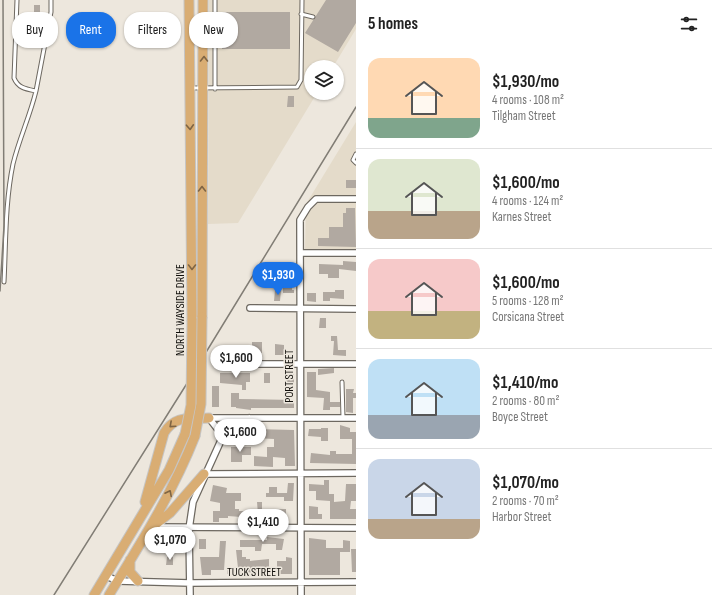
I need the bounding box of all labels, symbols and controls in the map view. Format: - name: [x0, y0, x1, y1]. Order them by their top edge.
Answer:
- chip: Buy: [12, 12, 58, 48]
- chip: Rent: [66, 12, 116, 48]
- chip: Filters: [124, 12, 181, 48]
- chip: New: [189, 12, 238, 48]
- icon: filters: [678, 13, 700, 35]
- text: 5 homes: [368, 14, 418, 34]
- one-way arrow: [200, 56, 208, 62]
- map controls: [304, 60, 344, 100]
- button: layers: [304, 60, 344, 100]
- text: $1,930/mo: [492, 72, 559, 92]
- icon: home: [400, 74, 448, 122]
- text: 4 rooms · 108 m²: [492, 92, 564, 108]
- text: Tilgham Street: [492, 108, 556, 124]
- one-way arrow: [186, 124, 194, 130]
- text: $1,600/mo: [492, 173, 560, 193]
- icon: home: [400, 175, 448, 223]
- one-way arrow: [198, 186, 206, 192]
- text: 4 rooms · 124 m²: [492, 193, 563, 209]
- text: Karnes Street: [492, 209, 552, 225]
- pin: $1,930: [245, 262, 311, 296]
- street label: NORTH WAYSIDE DRIVE: [173, 264, 188, 356]
- one-way arrow: [188, 264, 196, 270]
- text: $1,930: [261, 267, 295, 283]
- text: $1,600/mo: [492, 273, 560, 293]
- icon: home: [400, 275, 448, 323]
- text: 5 rooms · 128 m²: [492, 293, 564, 309]
- text: Corsicana Street: [492, 309, 564, 325]
- pin: $1,600: [203, 345, 269, 379]
- street label: PORT STREET: [282, 349, 297, 403]
- text: $1,600: [219, 350, 253, 366]
- text: $1,410/mo: [492, 373, 558, 393]
- icon: home: [400, 375, 448, 423]
- text: 2 rooms · 80 m²: [492, 393, 559, 409]
- text: Boyce Street: [492, 409, 548, 425]
- pin: $1,600: [207, 419, 273, 453]
- one-way arrow: [169, 420, 177, 427]
- text: $1,600: [223, 424, 257, 440]
- text: $1,070/mo: [492, 473, 559, 493]
- icon: home: [400, 475, 448, 523]
- one-way arrow: [164, 490, 172, 497]
- text: 2 rooms · 70 m²: [492, 493, 559, 509]
- pin: $1,410: [230, 509, 296, 543]
- text: Harbor Street: [492, 509, 551, 525]
- text: $1,410: [247, 514, 279, 530]
- pin: $1,070: [137, 527, 203, 561]
- text: $1,070: [154, 532, 186, 548]
- street label: TUCK STREET: [227, 565, 281, 580]

